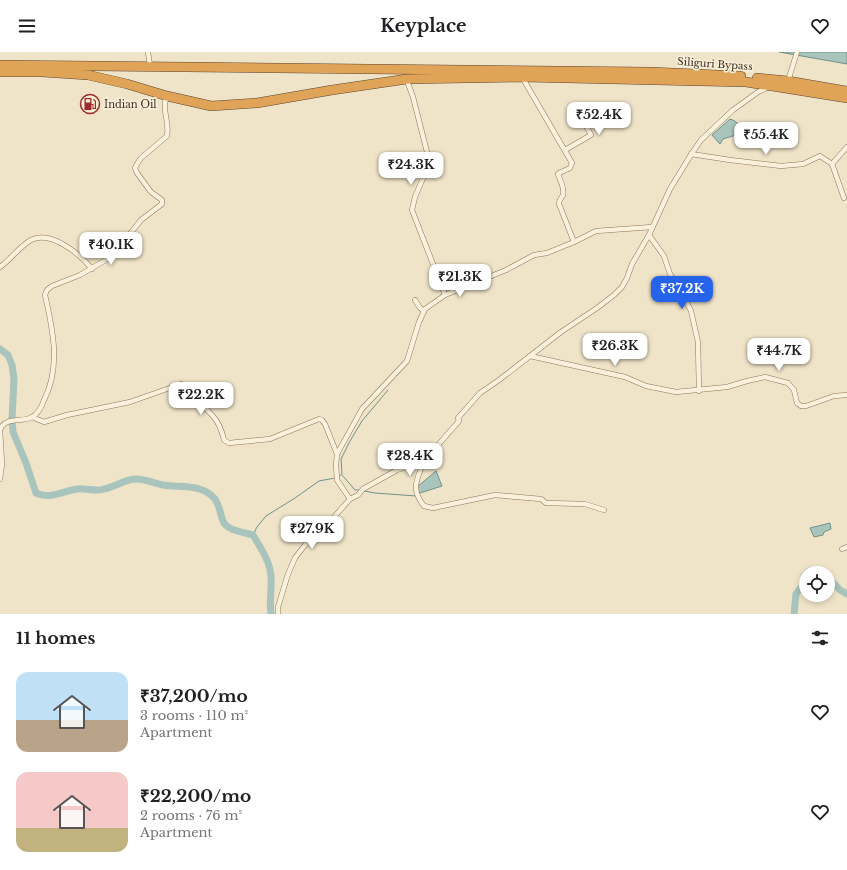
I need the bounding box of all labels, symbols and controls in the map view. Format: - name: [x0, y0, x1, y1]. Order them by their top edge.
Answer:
- icon: menu: [16, 15, 38, 37]
- text: Keyplace: [380, 15, 467, 37]
- icon: heart: [809, 15, 831, 37]
- street label: Siliguri Bypass: [677, 55, 754, 73]
- fuel station icon: Indian Oil: [79, 93, 101, 115]
- place label: Indian Oil: [104, 98, 157, 111]
- pin: ₹52.4K: [566, 102, 632, 136]
- text: ₹52.4K: [576, 106, 622, 123]
- pin: ₹55.4K: [733, 122, 799, 156]
- text: ₹55.4K: [743, 126, 789, 143]
- pin: ₹24.3K: [378, 152, 444, 186]
- text: ₹24.3K: [388, 156, 434, 173]
- pin: ₹40.1K: [78, 232, 144, 266]
- text: ₹40.1K: [88, 236, 134, 253]
- pin: ₹21.3K: [427, 264, 493, 298]
- text: ₹21.3K: [438, 268, 482, 285]
- pin: ₹37.2K: [649, 276, 715, 310]
- text: ₹37.2K: [660, 280, 704, 297]
- pin: ₹26.3K: [582, 333, 648, 367]
- text: ₹26.3K: [591, 337, 639, 354]
- pin: ₹44.7K: [746, 338, 812, 372]
- text: ₹44.7K: [756, 342, 802, 359]
- pin: ₹22.2K: [168, 382, 234, 416]
- text: ₹22.2K: [178, 386, 224, 403]
- pin: ₹28.4K: [377, 443, 443, 477]
- text: ₹28.4K: [387, 447, 433, 464]
- pin: ₹27.9K: [279, 516, 345, 550]
- text: ₹27.9K: [290, 520, 334, 537]
- map controls: [799, 566, 835, 602]
- button: locate: [799, 566, 835, 602]
- icon: filters: [809, 627, 831, 649]
- text: 11 homes: [16, 628, 95, 649]
- text: ₹37,200/mo: [140, 686, 248, 707]
- icon: home: [48, 688, 96, 736]
- icon: heart: [809, 701, 831, 723]
- text: 3 rooms · 110 m²: [140, 707, 248, 724]
- text: Apartment: [140, 724, 212, 741]
- text: ₹22,200/mo: [140, 786, 251, 807]
- icon: home: [48, 788, 96, 836]
- icon: heart: [809, 801, 831, 823]
- text: 2 rooms · 76 m²: [140, 807, 242, 824]
- text: Apartment: [140, 824, 212, 841]

